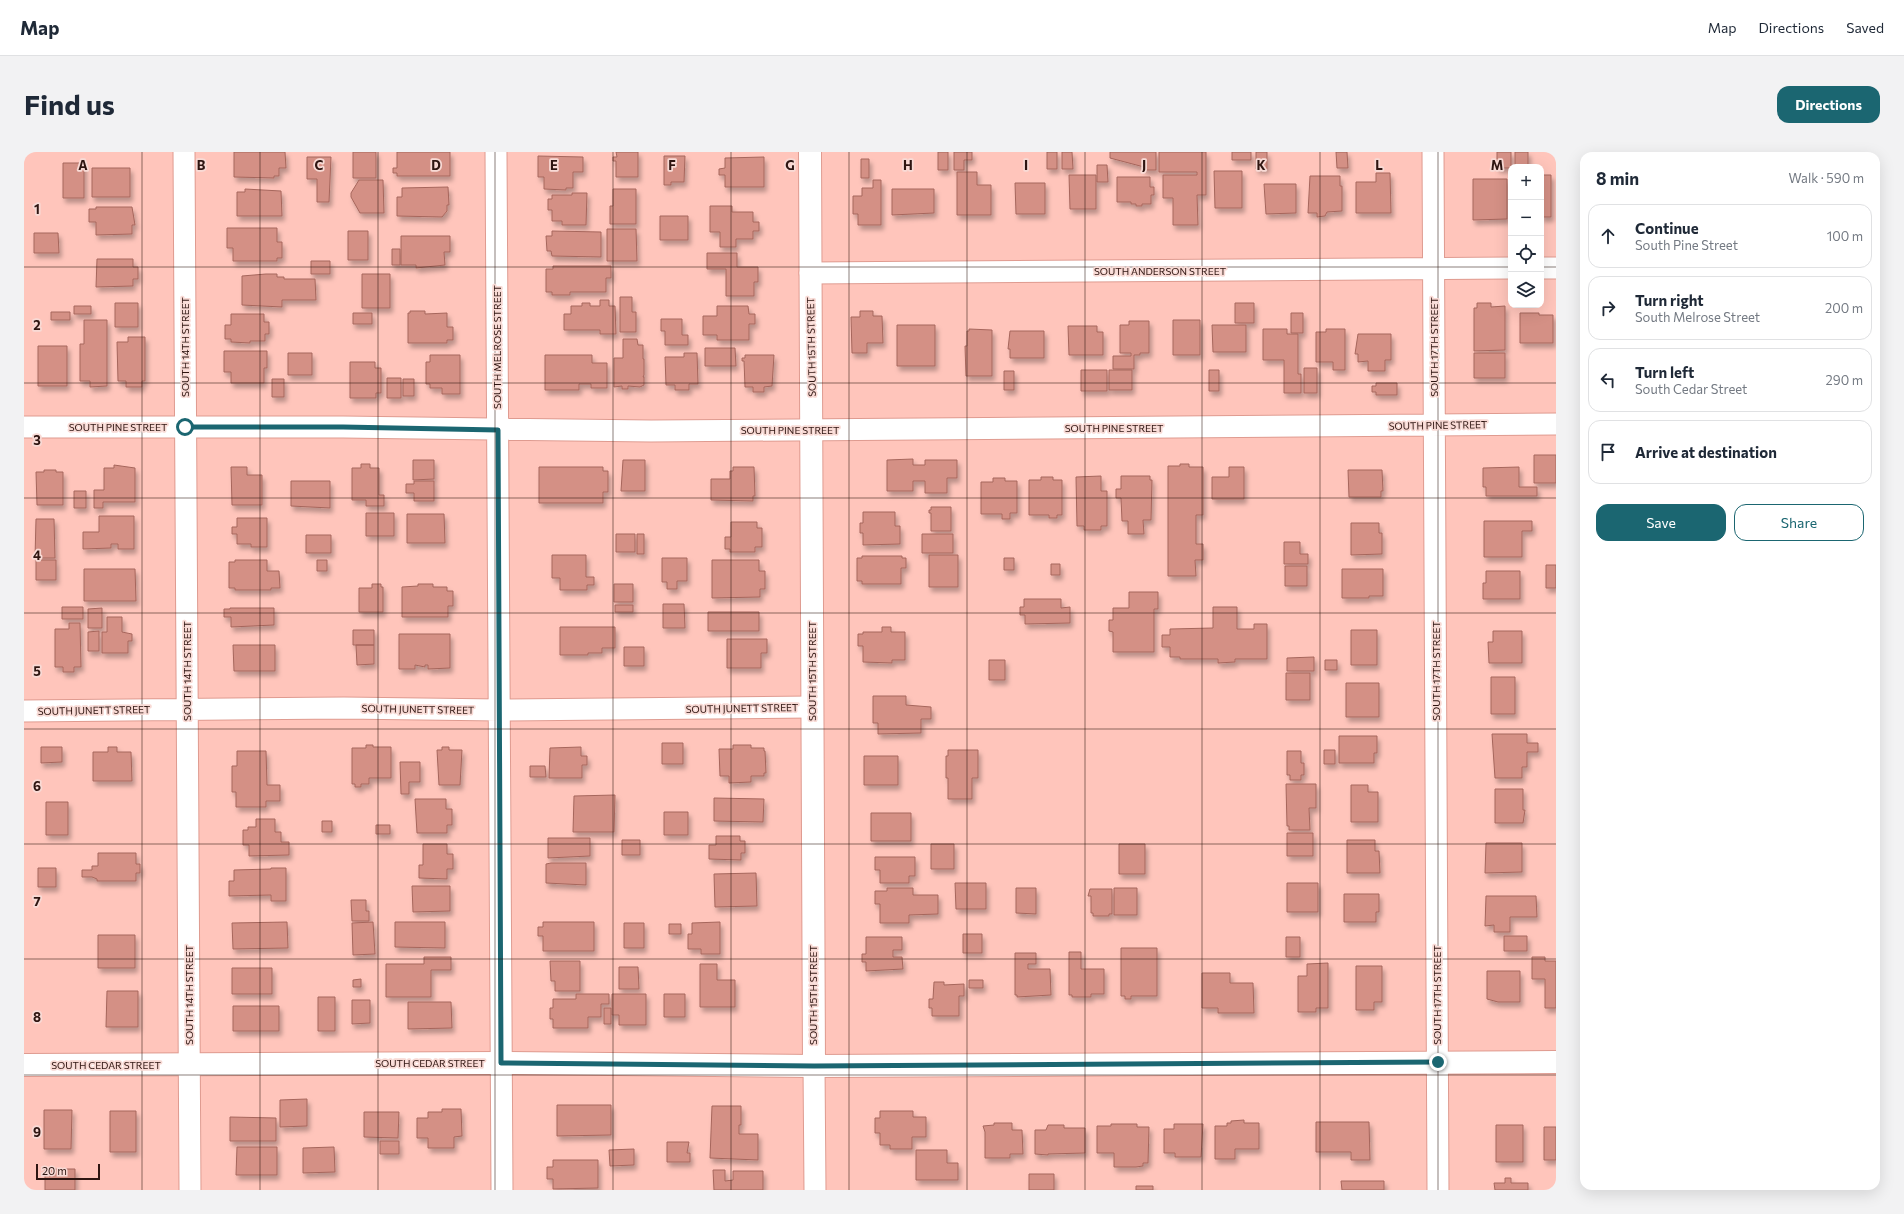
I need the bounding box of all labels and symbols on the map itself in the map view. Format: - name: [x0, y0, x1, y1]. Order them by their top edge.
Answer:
- text: A: [78, 157, 88, 173]
- text: B: [197, 157, 206, 173]
- text: C: [315, 157, 324, 173]
- text: D: [431, 157, 441, 173]
- text: E: [550, 157, 558, 173]
- text: F: [668, 157, 676, 173]
- text: G: [785, 157, 795, 173]
- text: H: [903, 157, 913, 173]
- text: I: [1024, 157, 1028, 173]
- text: J: [1142, 157, 1146, 173]
- text: K: [1256, 157, 1266, 173]
- text: L: [1375, 157, 1383, 173]
- text: M: [1491, 157, 1503, 173]
- text: 1: [34, 201, 40, 217]
- street label: SOUTH ANDERSON STREET: [1094, 265, 1227, 277]
- street label: SOUTH MELROSE STREET: [491, 284, 503, 409]
- street label: SOUTH 14TH STREET: [179, 296, 191, 397]
- street label: SOUTH 15TH STREET: [804, 296, 818, 397]
- street label: SOUTH 17TH STREET: [1428, 297, 1440, 397]
- text: 2: [33, 317, 41, 333]
- route start: [176, 418, 194, 436]
- street label: SOUTH PINE STREET: [1389, 418, 1488, 432]
- street label: SOUTH PINE STREET: [69, 421, 168, 433]
- street label: SOUTH PINE STREET: [1065, 422, 1164, 434]
- street label: SOUTH PINE STREET: [741, 424, 840, 436]
- text: 3: [33, 432, 41, 448]
- text: 4: [33, 547, 41, 563]
- street label: SOUTH 14TH STREET: [181, 620, 193, 721]
- street label: SOUTH 15TH STREET: [806, 620, 818, 721]
- street label: SOUTH 17TH STREET: [1430, 621, 1442, 721]
- text: 5: [33, 663, 41, 679]
- street label: SOUTH JUNETT STREET: [686, 701, 799, 715]
- street label: SOUTH JUNETT STREET: [362, 702, 475, 716]
- street label: SOUTH JUNETT STREET: [38, 703, 151, 717]
- text: 6: [33, 778, 41, 794]
- text: 7: [33, 893, 41, 909]
- street label: SOUTH 14TH STREET: [183, 944, 195, 1045]
- street label: SOUTH 15TH STREET: [807, 944, 819, 1045]
- street label: SOUTH 17TH STREET: [1431, 945, 1443, 1045]
- text: 8: [33, 1009, 41, 1025]
- route end: [1429, 1053, 1447, 1071]
- street label: SOUTH CEDAR STREET: [375, 1057, 485, 1069]
- street label: SOUTH CEDAR STREET: [51, 1059, 161, 1071]
- text: 9: [33, 1124, 41, 1140]
- scale bar: [36, 1162, 100, 1181]

